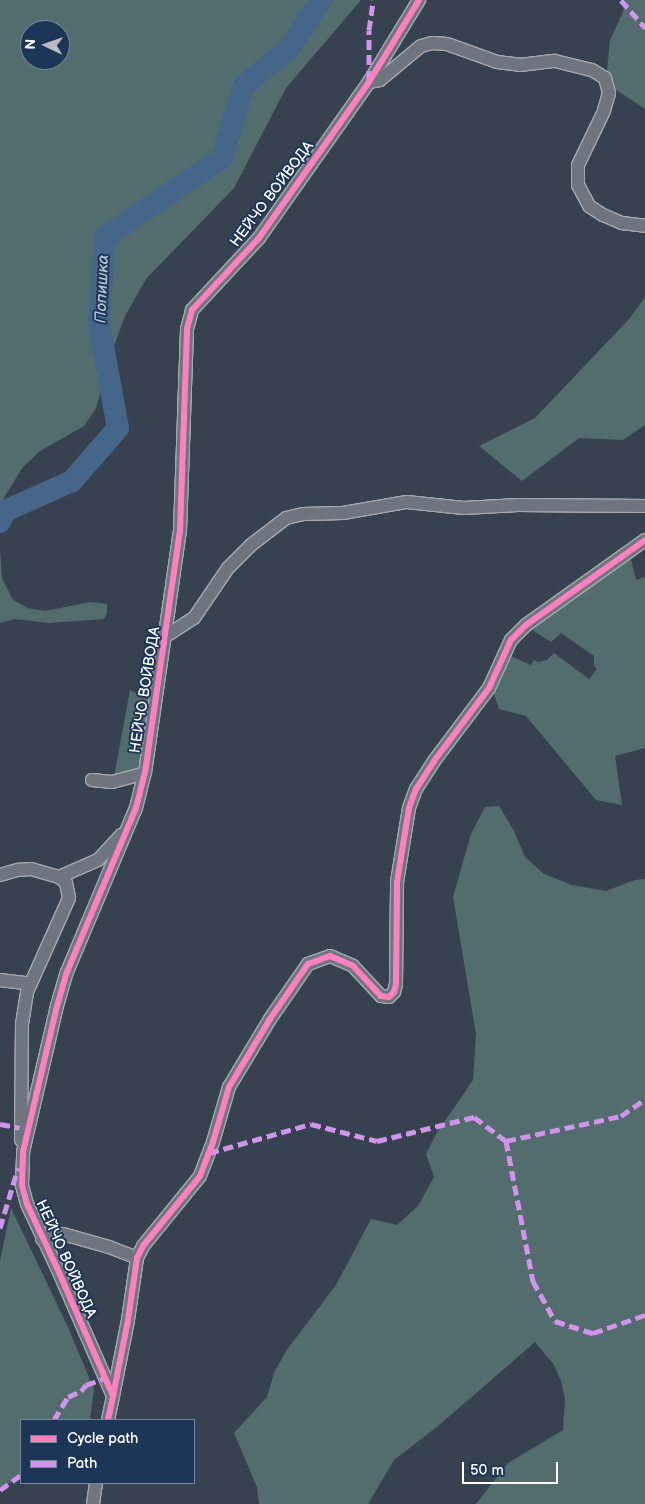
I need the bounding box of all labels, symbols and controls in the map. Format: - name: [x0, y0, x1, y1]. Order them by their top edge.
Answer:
- north arrow: [20, 20, 70, 70]
- text: N: [22, 39, 39, 50]
- street label: НЕЙЧО ВОЙВОДА: [226, 138, 318, 250]
- water label: Попишка: [92, 254, 114, 324]
- street label: НЕЙЧО ВОЙВОДА: [126, 626, 164, 754]
- street label: НЕЙЧО ВОЙВОДА: [32, 1197, 100, 1321]
- legend: [20, 1419, 195, 1484]
- text: Cycle path: [67, 1429, 138, 1448]
- scale bar: [465, 1452, 561, 1484]
- text: Path: [67, 1454, 97, 1473]
- text: 50 m: [470, 1461, 504, 1480]

